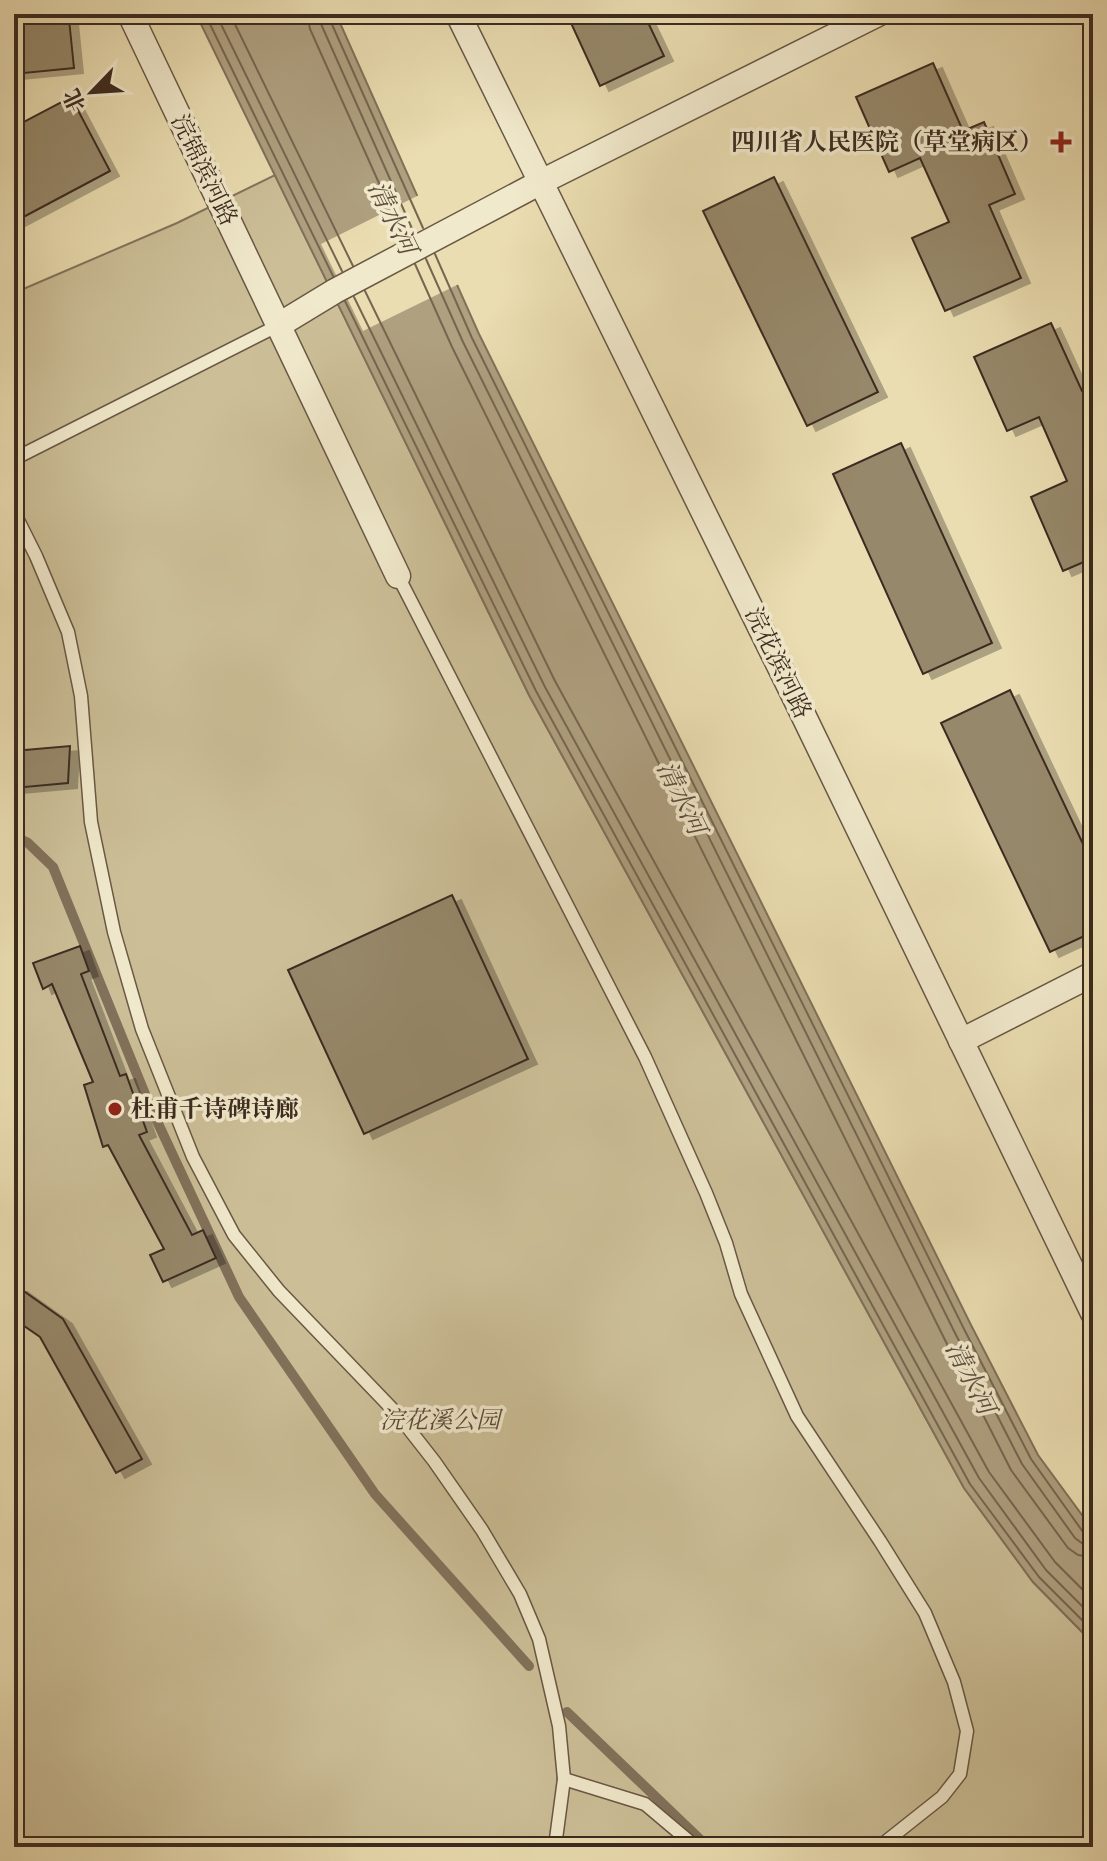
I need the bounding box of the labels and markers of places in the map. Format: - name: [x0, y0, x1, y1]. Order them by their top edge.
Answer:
- place label: 四川省人民医院（草堂病区）: [731, 127, 1043, 158]
- marker: 四川省人民医院（草堂病区）: [1050, 131, 1072, 153]
- place label: 杜甫千诗碑诗廊: [131, 1094, 299, 1125]
- marker: 杜甫千诗碑诗廊: [106, 1100, 124, 1118]

